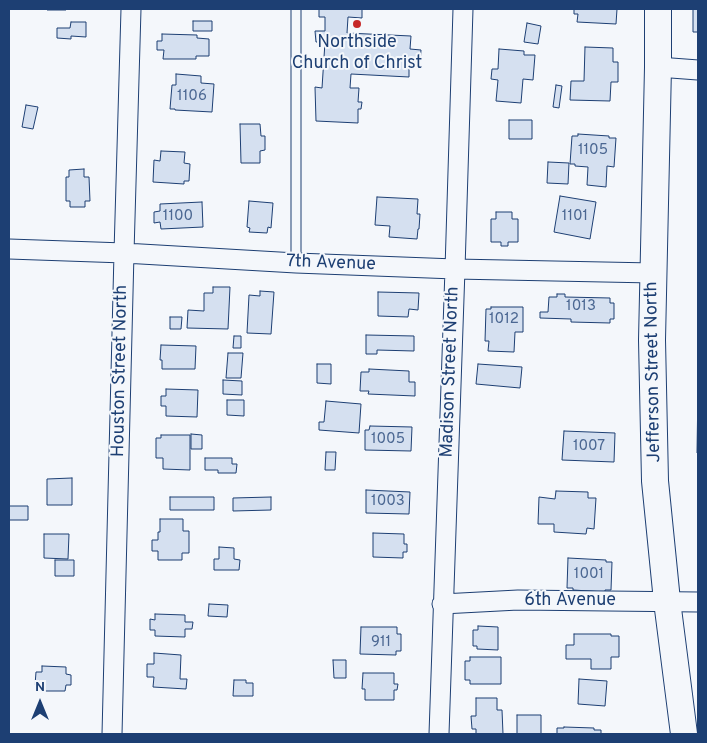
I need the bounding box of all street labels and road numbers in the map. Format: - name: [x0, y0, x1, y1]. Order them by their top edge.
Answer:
- street label: 7th Avenue: [286, 252, 376, 276]
- street label: Jefferson Street North: [642, 281, 666, 463]
- street label: Houston Street North: [109, 285, 133, 457]
- street label: Madison Street North: [437, 286, 465, 458]
- street label: 6th Avenue: [524, 590, 616, 612]

